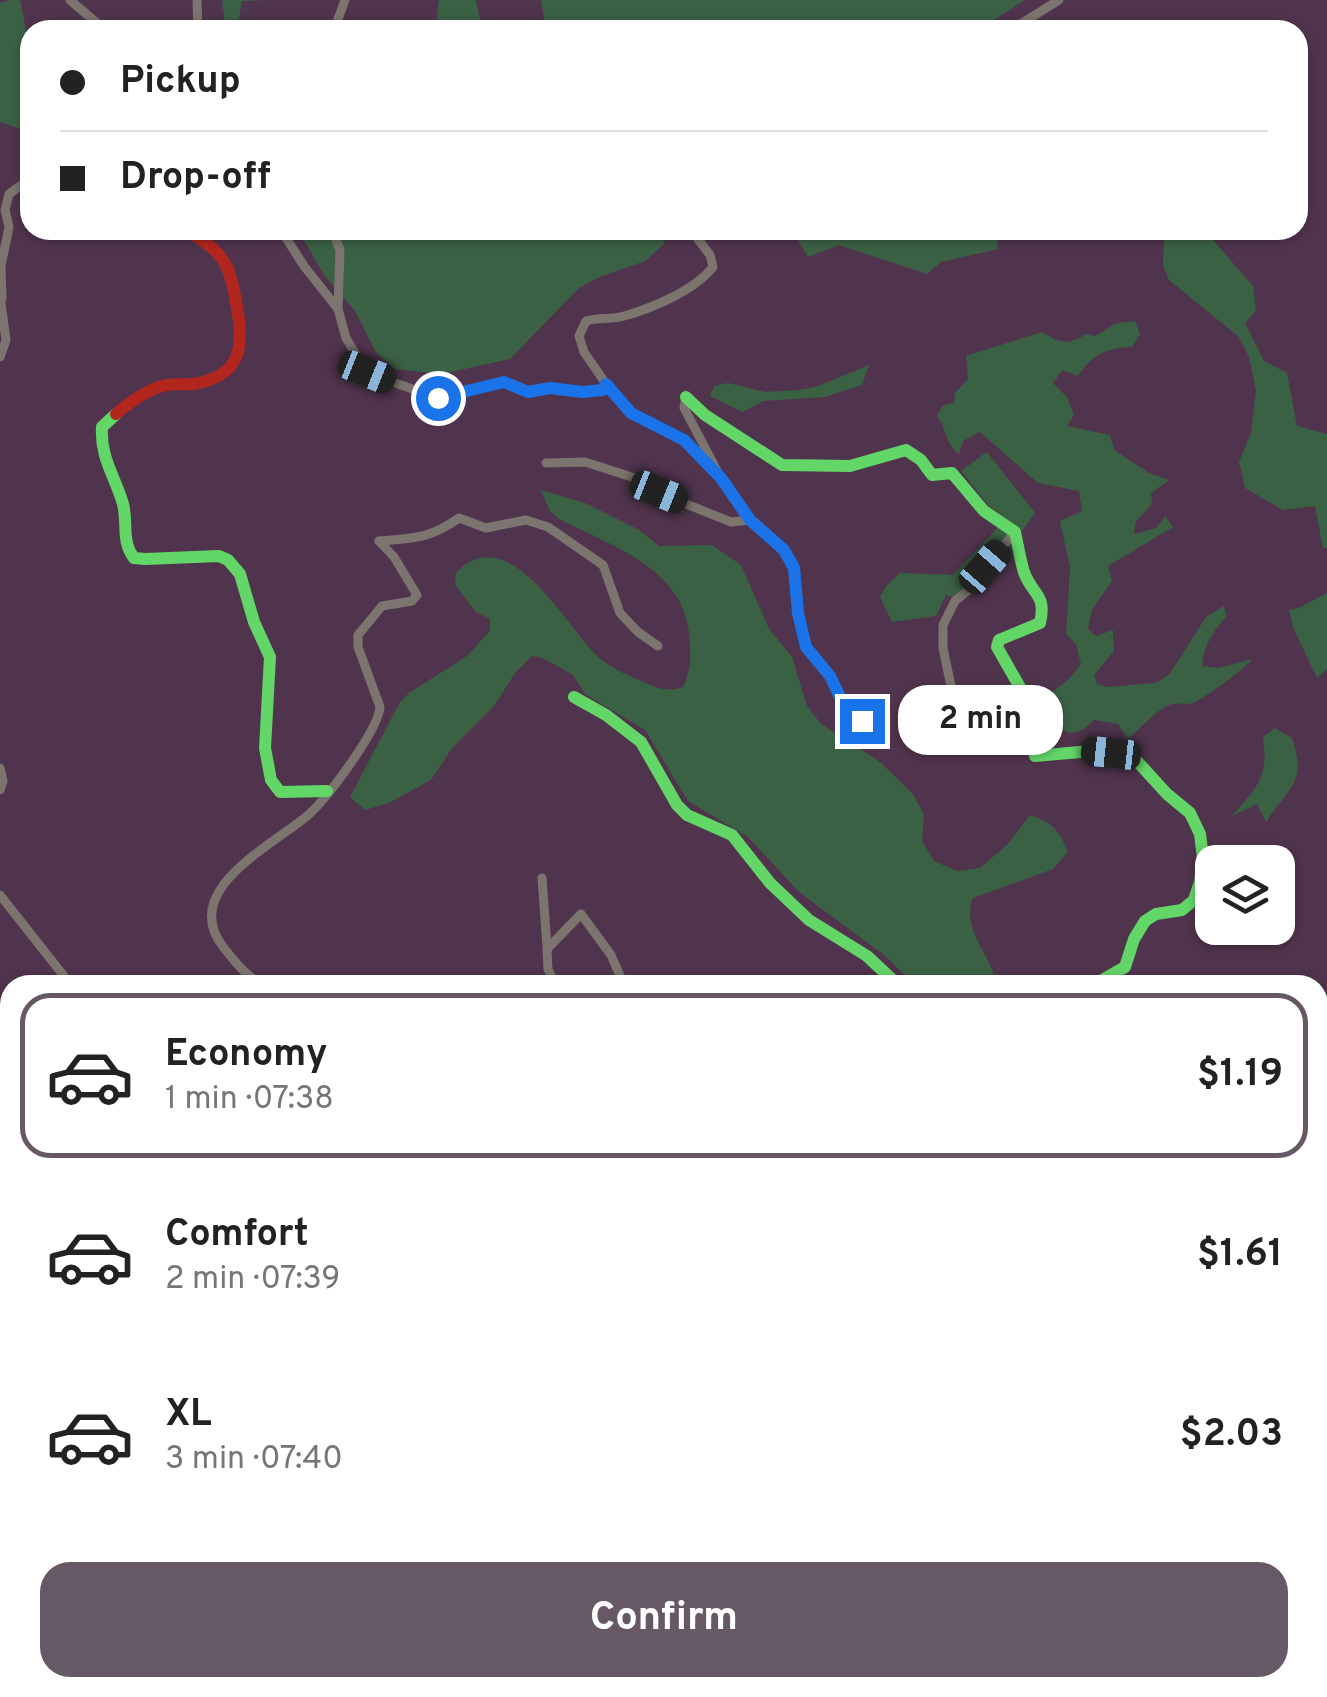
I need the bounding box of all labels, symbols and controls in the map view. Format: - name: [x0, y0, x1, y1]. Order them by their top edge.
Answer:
- text: Pickup: [120, 58, 241, 107]
- text: Drop-off: [120, 154, 271, 203]
- car: [334, 347, 400, 397]
- route start: [416, 376, 461, 421]
- car: [626, 467, 692, 517]
- car: [954, 535, 1016, 599]
- callout: 2 min: [897, 686, 1062, 756]
- route end: [840, 699, 885, 744]
- text: 2 min: [939, 700, 1022, 740]
- car: [1080, 735, 1142, 771]
- map controls: [1195, 845, 1295, 945]
- button: layers: [1195, 845, 1295, 945]
- icon: car: [45, 1031, 135, 1121]
- text: Economy: [165, 1031, 327, 1080]
- text: $1.19: [1197, 1051, 1283, 1100]
- text: 1 min · 07:38: [165, 1080, 334, 1120]
- icon: car: [45, 1211, 135, 1301]
- text: Comfort: [165, 1211, 309, 1260]
- text: $1.61: [1197, 1231, 1283, 1280]
- text: 2 min · 07:39: [165, 1260, 340, 1300]
- icon: car: [45, 1391, 135, 1481]
- text: XL: [165, 1391, 212, 1440]
- text: $2.03: [1180, 1411, 1283, 1460]
- text: 3 min · 07:40: [165, 1440, 343, 1480]
- button: Confirm: [40, 1562, 1288, 1677]

